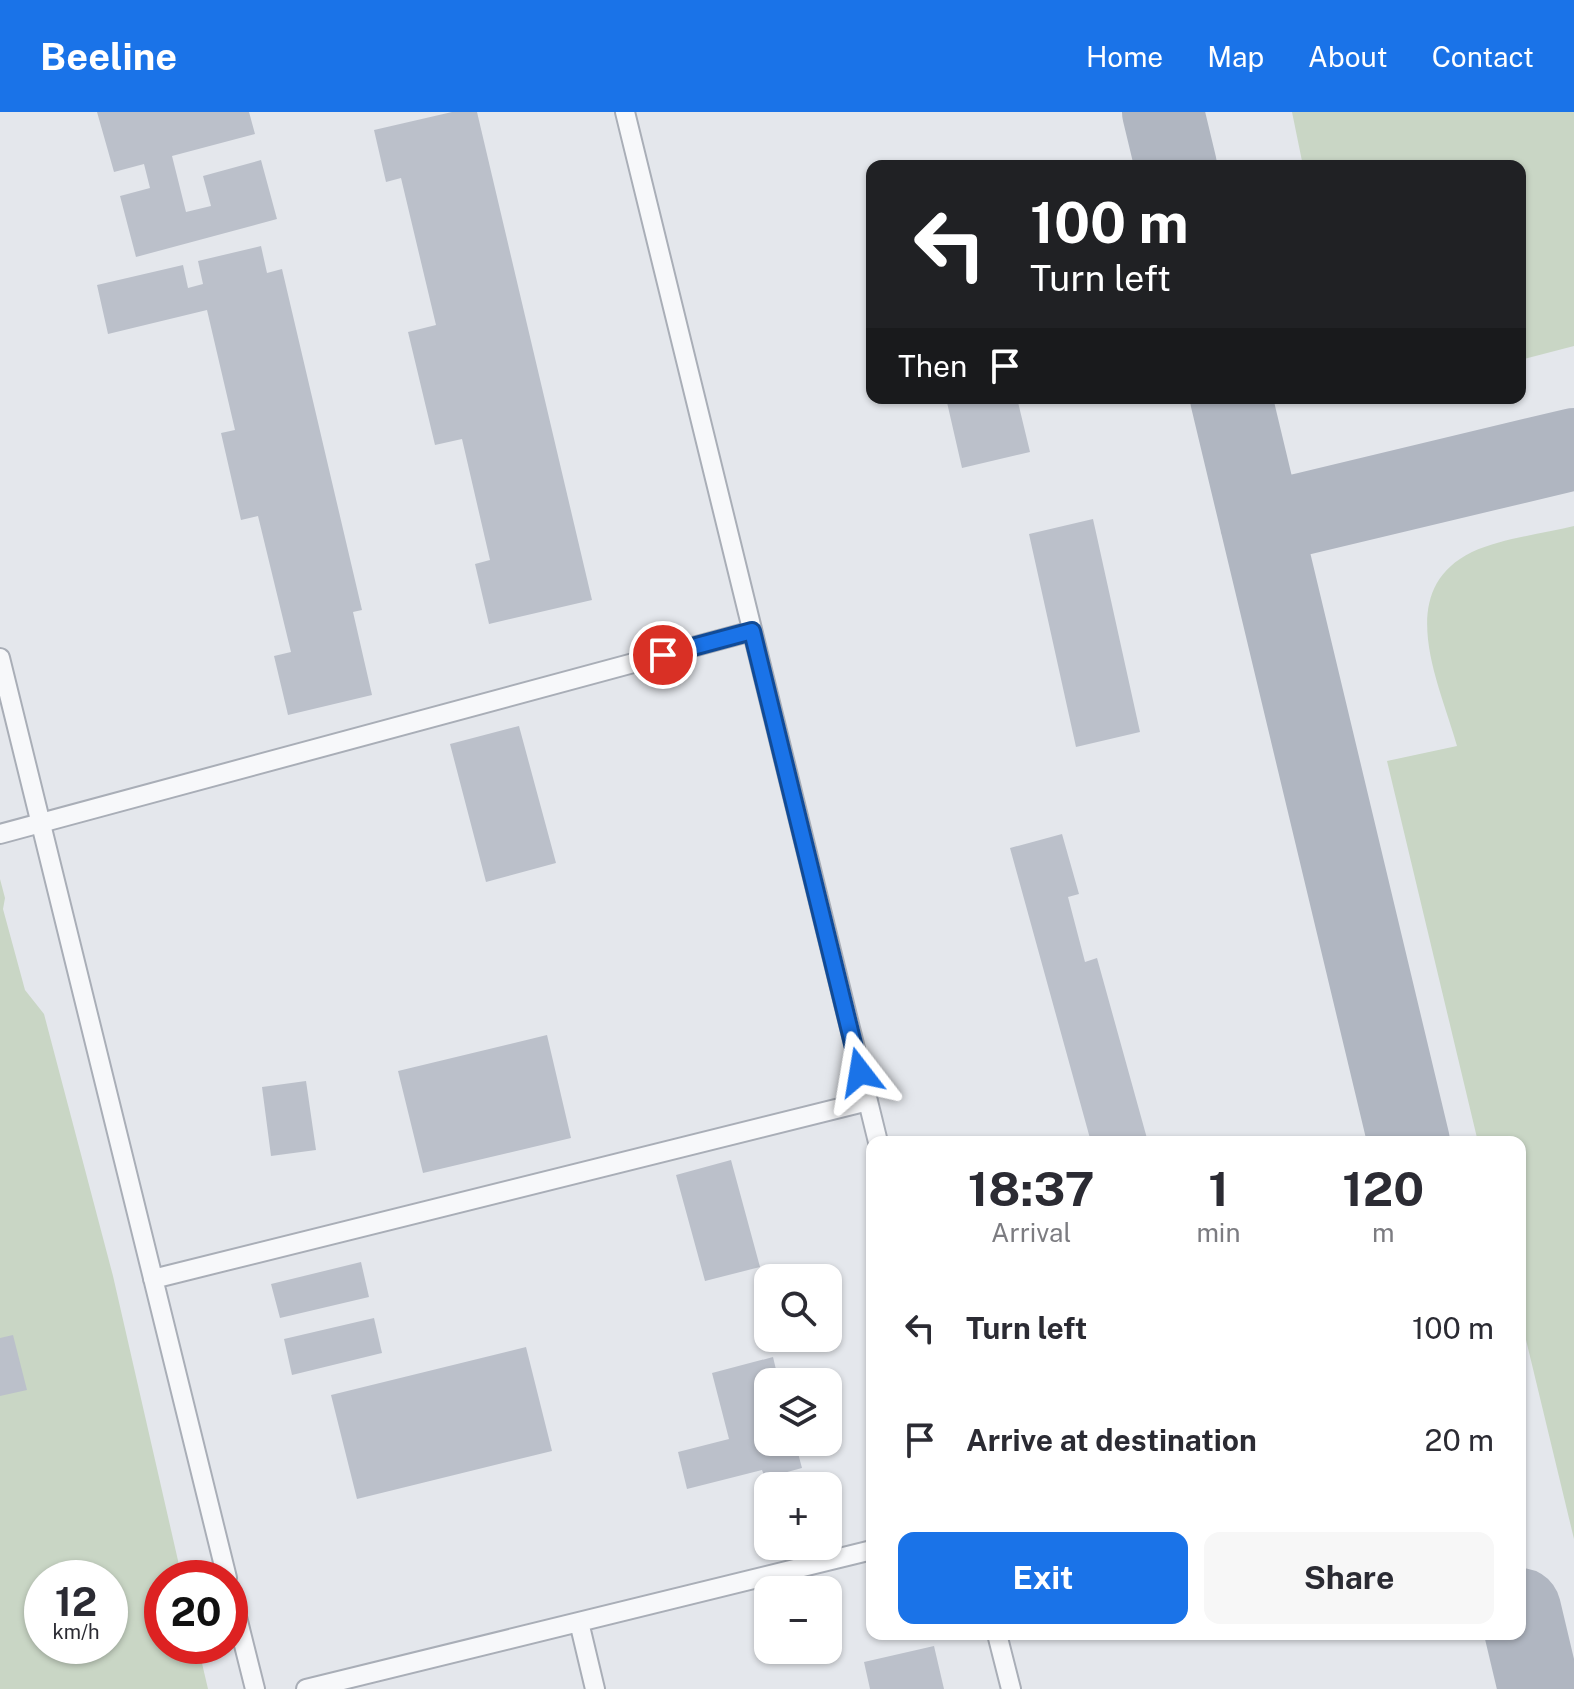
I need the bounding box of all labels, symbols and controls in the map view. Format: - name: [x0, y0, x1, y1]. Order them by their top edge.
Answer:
- text: Beeline: [40, 34, 177, 79]
- text: Home: [1086, 40, 1163, 73]
- text: Map: [1207, 40, 1264, 73]
- text: About: [1308, 40, 1388, 73]
- text: Contact: [1432, 40, 1534, 73]
- text: 100 m: [1030, 190, 1189, 256]
- icon: left: [898, 192, 1002, 296]
- text: Turn left: [1030, 257, 1171, 299]
- icon: arrive: [983, 344, 1027, 388]
- text: Then: [898, 348, 967, 384]
- pin: [629, 621, 697, 689]
- icon: arrive: [641, 633, 685, 677]
- position arrow: [818, 1030, 902, 1114]
- text: 18:37: [968, 1160, 1095, 1217]
- text: 1: [1208, 1160, 1229, 1217]
- text: 120: [1342, 1160, 1424, 1217]
- text: Arrival: [991, 1217, 1071, 1248]
- text: min: [1196, 1217, 1240, 1248]
- text: m: [1372, 1217, 1394, 1248]
- map controls: [754, 1264, 842, 1664]
- button: search: [754, 1264, 842, 1352]
- icon: left: [898, 1306, 942, 1350]
- text: Turn left: [966, 1310, 1087, 1346]
- text: 100 m: [1412, 1310, 1494, 1346]
- button: layers: [754, 1368, 842, 1456]
- icon: arrive: [898, 1418, 942, 1462]
- text: Arrive at destination: [966, 1422, 1257, 1458]
- text: 20 m: [1425, 1422, 1494, 1458]
- button: +: [754, 1472, 842, 1560]
- button: Exit: [898, 1532, 1188, 1624]
- button: Share: [1204, 1532, 1494, 1624]
- speed limit sign: 20: [144, 1560, 248, 1664]
- button: −: [754, 1576, 842, 1664]
- text: 12: [55, 1578, 97, 1625]
- text: km/h: [52, 1620, 100, 1644]

